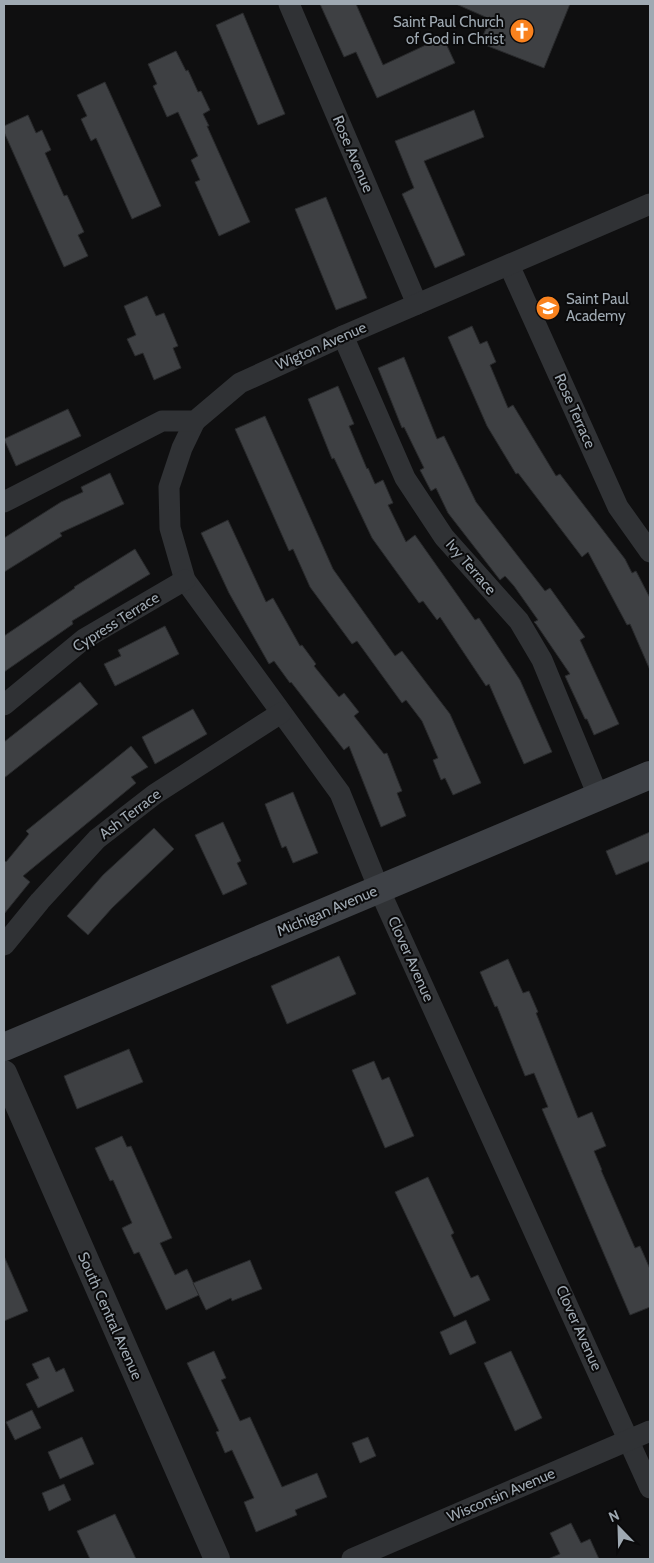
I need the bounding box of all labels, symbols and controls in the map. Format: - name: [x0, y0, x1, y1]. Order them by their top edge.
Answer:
- place label: Saint Paul Church of God in Christ: [393, 13, 504, 48]
- church icon: Saint Paul Church of God in Christ: [509, 18, 535, 44]
- street label: Rose Avenue: [329, 113, 377, 195]
- place label: Saint Paul Academy: [566, 290, 629, 325]
- school or university icon: Saint Paul Academy: [535, 295, 561, 321]
- street label: Wigton Avenue: [273, 318, 369, 374]
- street label: Rose Terrace: [551, 371, 600, 451]
- street label: Ivy Terrace: [442, 536, 500, 599]
- street label: Cypress Terrace: [69, 588, 163, 656]
- street label: Ash Terrace: [96, 785, 165, 843]
- street label: Michigan Avenue: [274, 882, 380, 940]
- street label: Clover Avenue: [384, 914, 438, 1005]
- street label: South Central Avenue: [74, 1249, 146, 1383]
- street label: Clover Avenue: [552, 1283, 606, 1374]
- street label: Wisconsin Avenue: [444, 1464, 558, 1526]
- north arrow: [594, 1503, 644, 1553]
- text: N: [606, 1506, 622, 1526]

